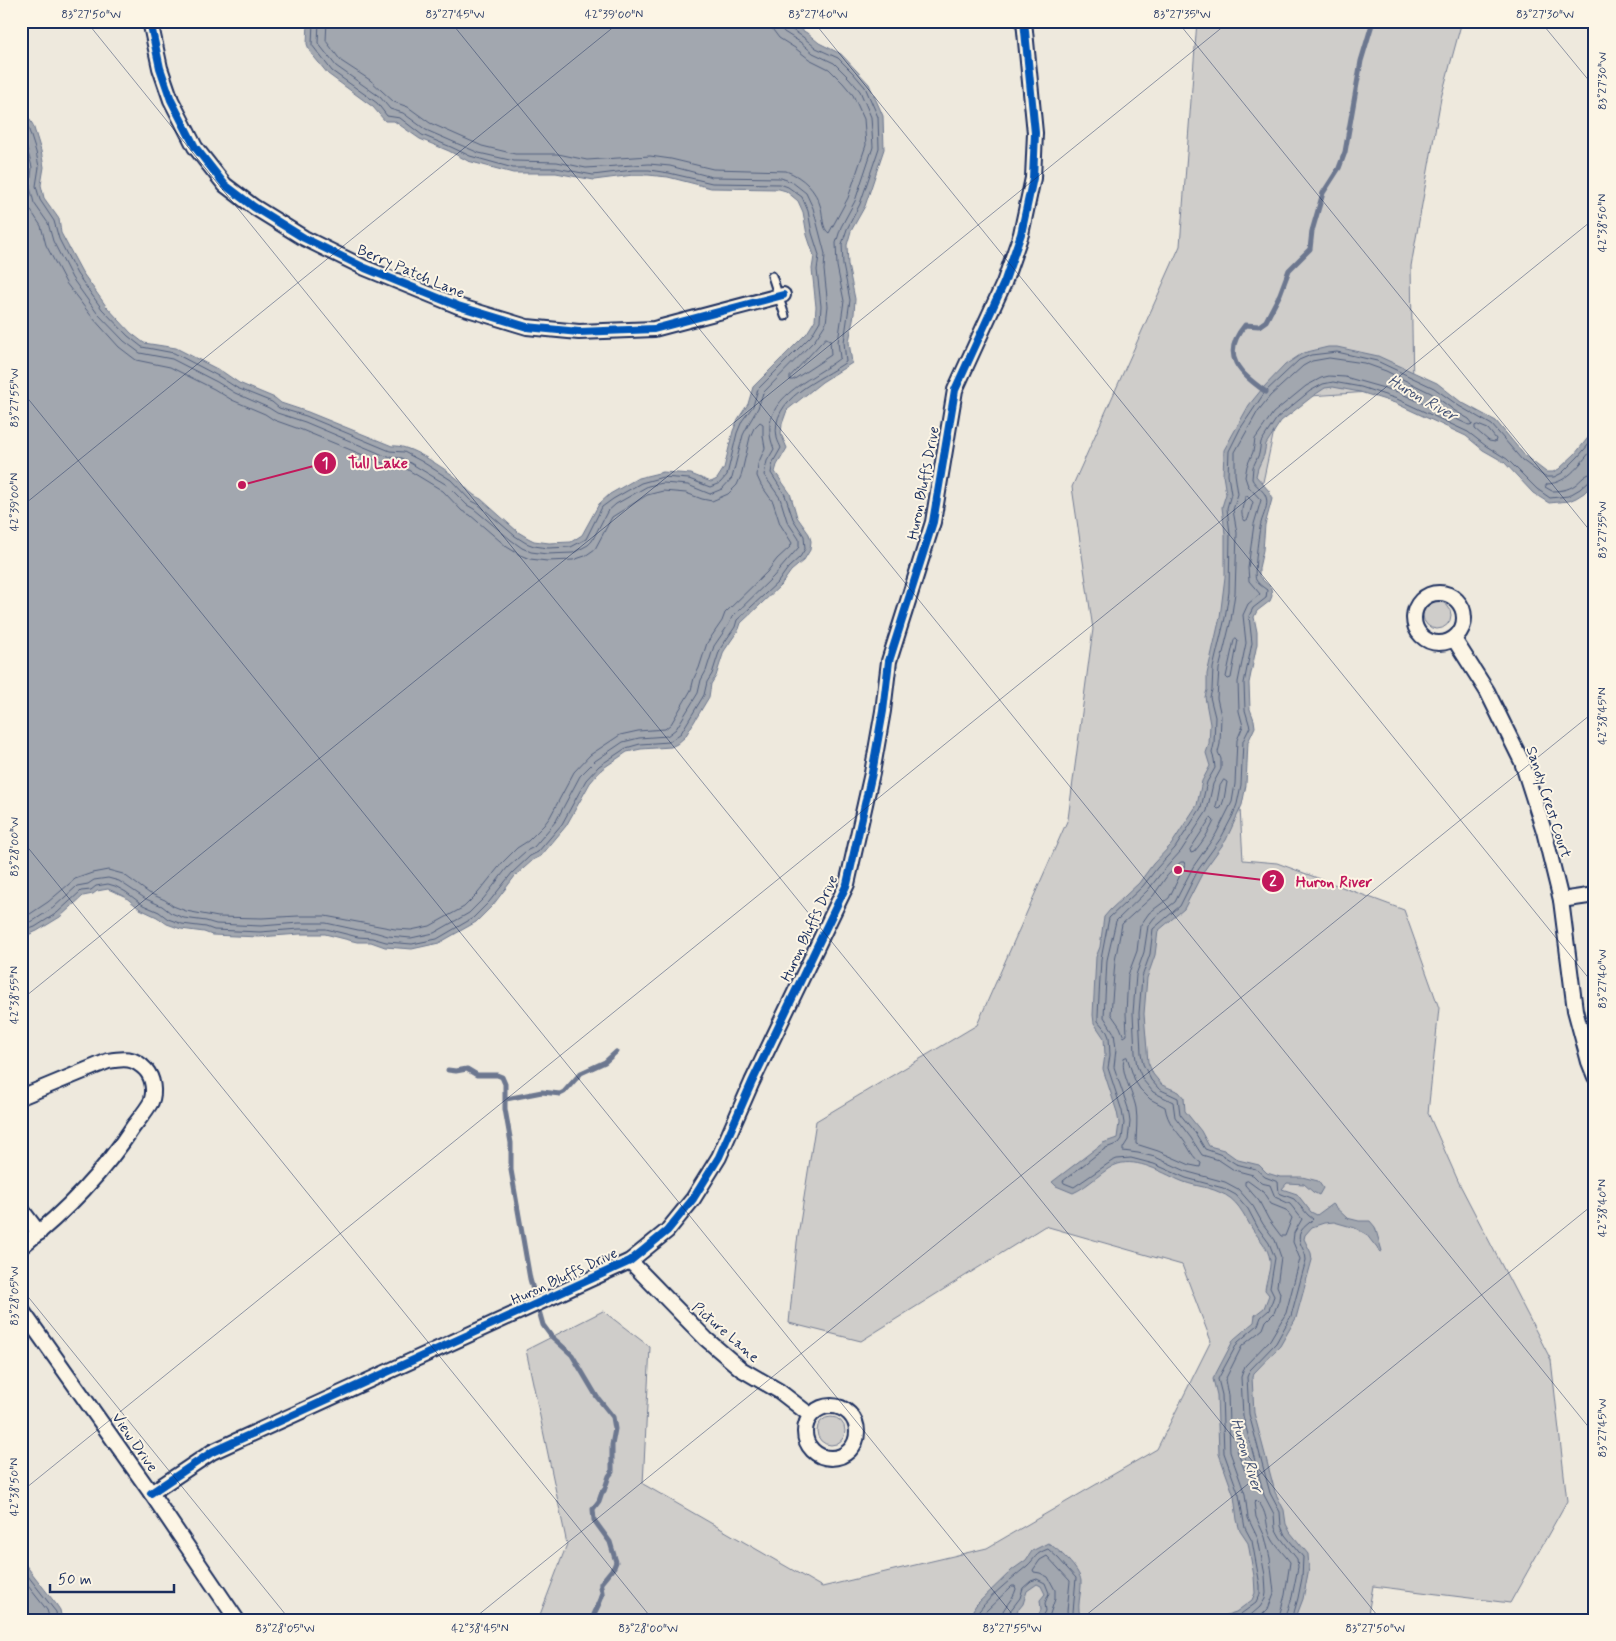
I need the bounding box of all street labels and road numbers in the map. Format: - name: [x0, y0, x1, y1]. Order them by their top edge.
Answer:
- street label: Berry Patch Lane: [354, 240, 468, 304]
- street label: Huron Bluffs Drive: [903, 424, 945, 542]
- street label: Sandy Crest Court: [1521, 744, 1575, 861]
- street label: Huron Bluffs Drive: [776, 872, 843, 985]
- street label: Huron Bluffs Drive: [508, 1243, 621, 1310]
- street label: Picture Lane: [687, 1298, 763, 1368]
- street label: View Drive: [107, 1409, 162, 1476]

